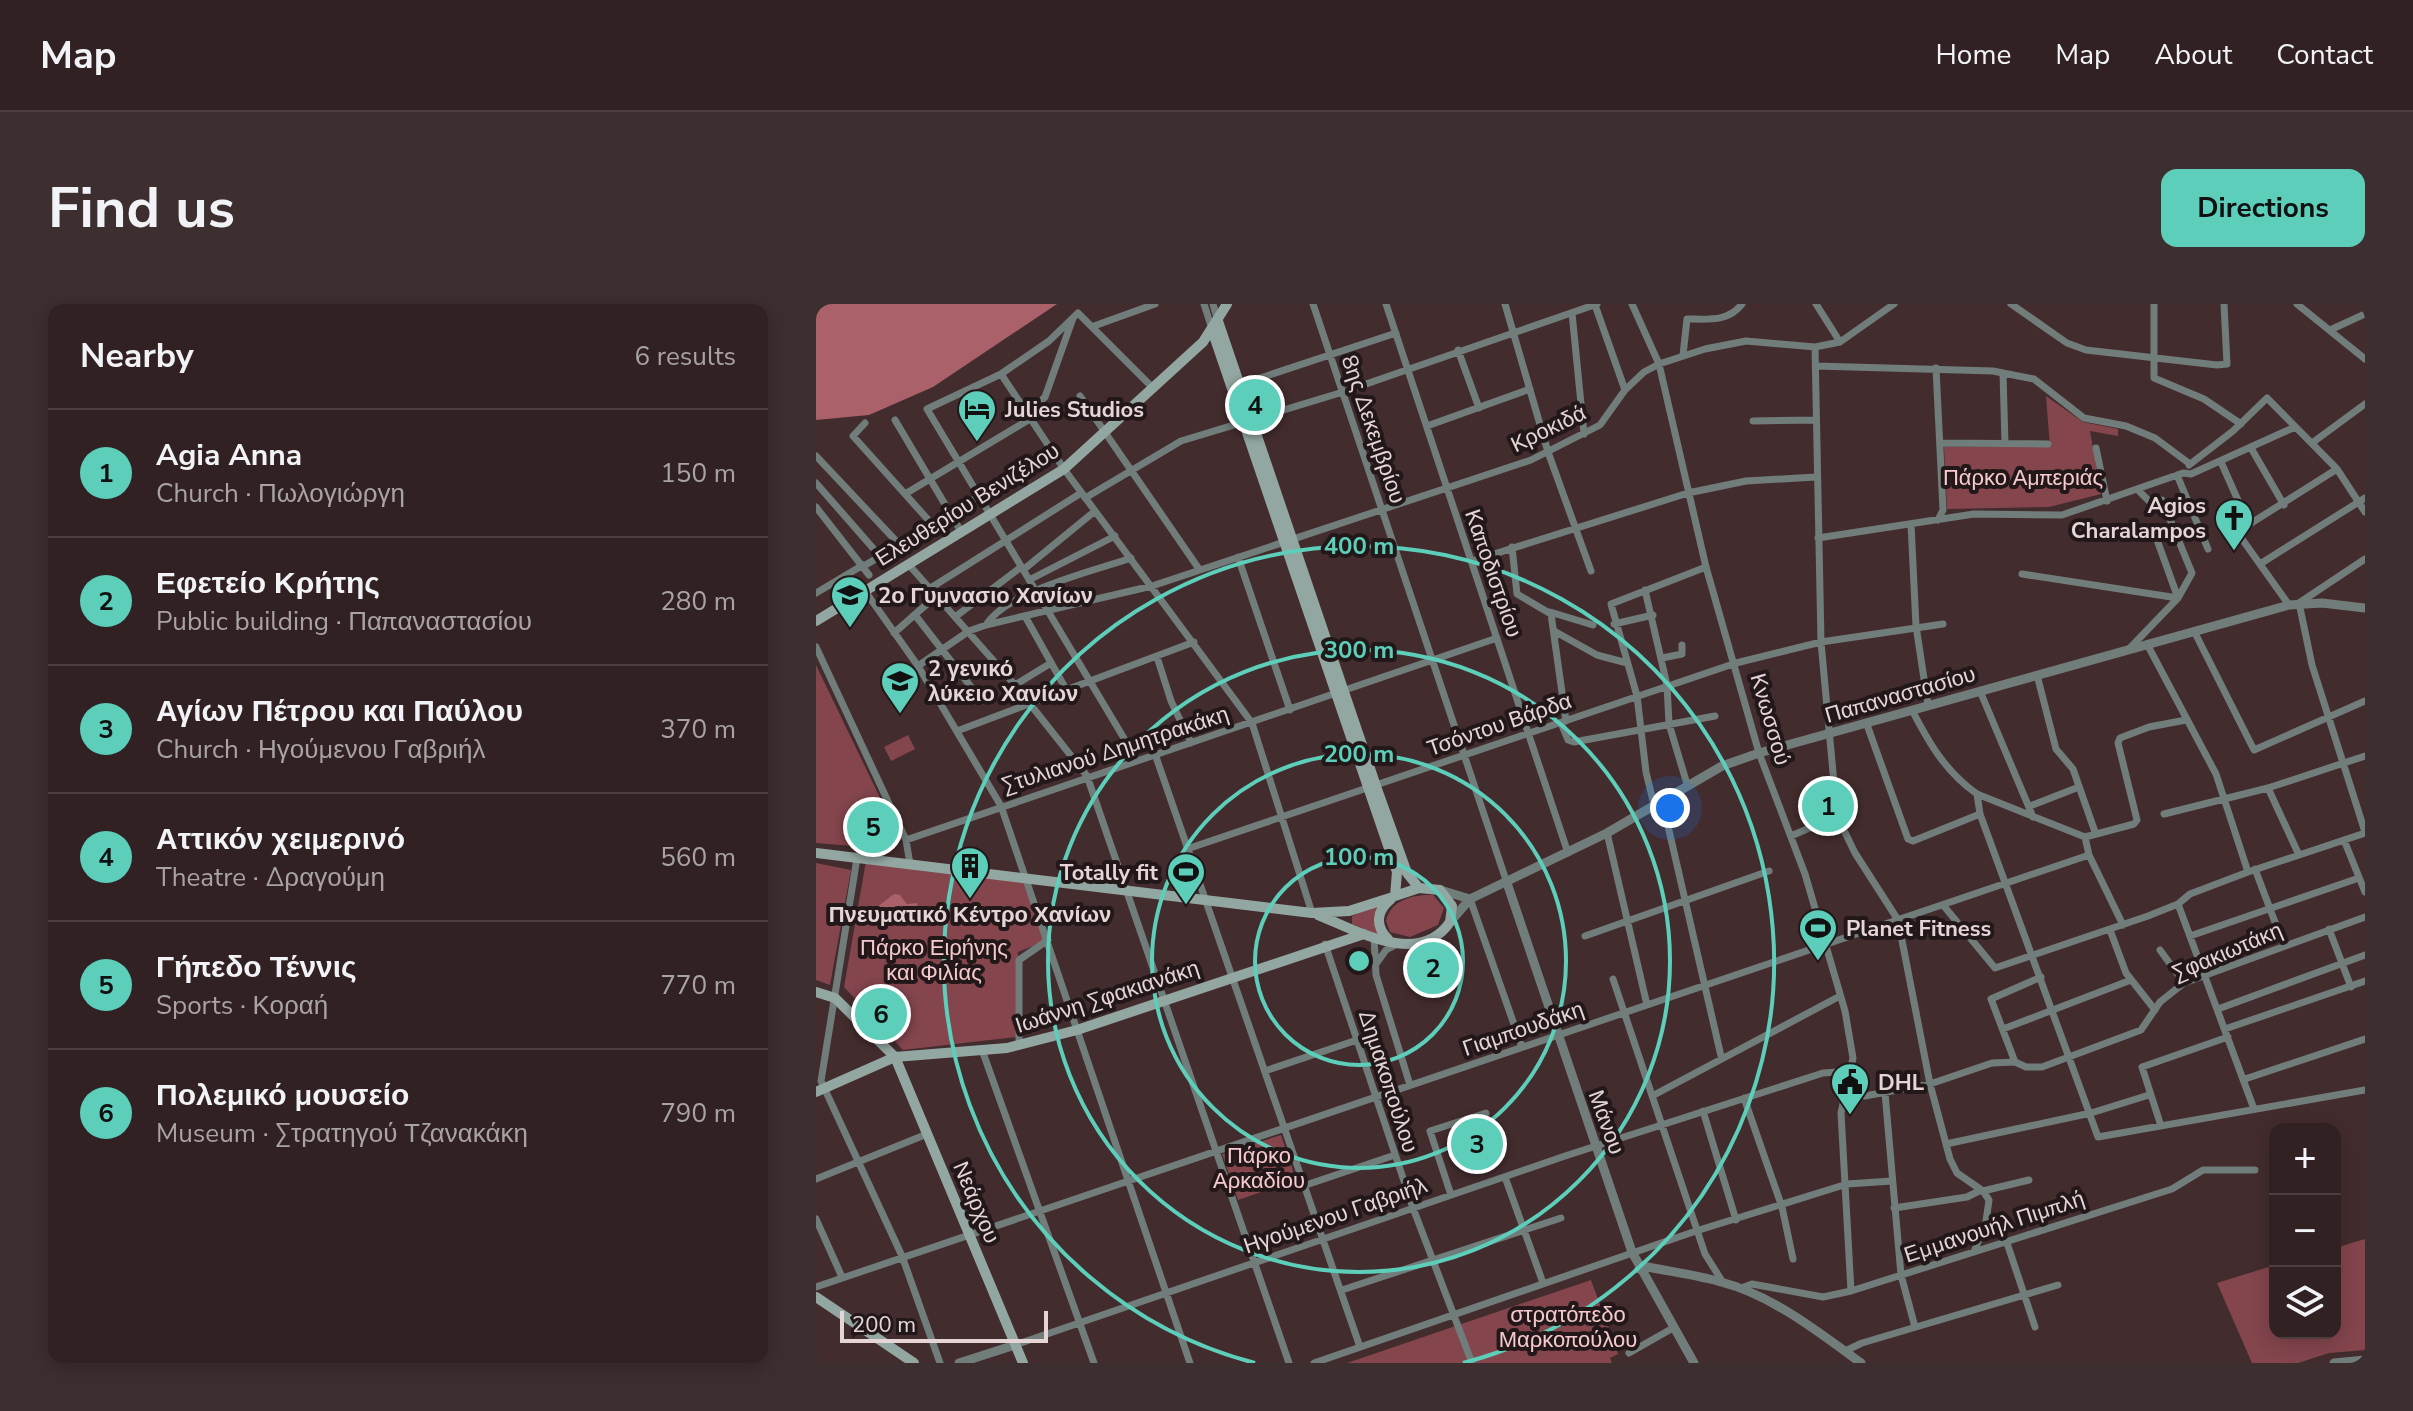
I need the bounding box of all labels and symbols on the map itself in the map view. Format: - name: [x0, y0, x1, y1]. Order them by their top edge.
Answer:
- street label: 8ης Δεκεμβρίου: [1334, 351, 1412, 507]
- pin: 4: [1229, 375, 1281, 435]
- hotel icon: Julies Studios: [956, 388, 998, 443]
- place label: Julies Studios: [1004, 395, 1144, 425]
- street label: Κροκιδά: [1506, 398, 1591, 460]
- street label: Ελευθερίου Βενιζέλου: [870, 436, 1065, 574]
- park label: Πάρκο Αμπεριάς: [1943, 463, 2103, 493]
- place label: Agios Charalampos: [2071, 491, 2206, 546]
- church icon: Agios Charalampos: [2213, 497, 2255, 552]
- street label: Καποδιστρίου: [1457, 505, 1529, 641]
- text: 400 m: [1324, 530, 1394, 562]
- school or university icon: 2ο Γυμνασιο Χανίων: [829, 574, 871, 629]
- place label: 2ο Γυμνασιο Χανίων: [878, 581, 1093, 611]
- text: 300 m: [1324, 634, 1394, 666]
- place label: 2 γενικό λύκειο Χανίων: [928, 654, 1078, 709]
- street label: Παπαναστασίου: [1821, 659, 1979, 731]
- school or university icon: 2 γενικό λύκειο Χανίων: [879, 660, 921, 715]
- street label: Κνωσσού: [1743, 670, 1797, 769]
- street label: Τσόντου Βάρδα: [1423, 686, 1576, 764]
- street label: Στυλιανού Δημητρακάκη: [998, 699, 1233, 801]
- text: 200 m: [1324, 738, 1394, 770]
- pin: 1: [1802, 776, 1854, 836]
- your location: [1650, 788, 1690, 828]
- pin: 5: [847, 797, 899, 857]
- text: 100 m: [1324, 841, 1394, 873]
- building icon: Πνευματικό Κέντρο Χανίων: [949, 845, 991, 900]
- sports icon: Totally fit: [1165, 851, 1207, 906]
- place label: Totally fit: [1060, 858, 1159, 888]
- place label: Πνευματικό Κέντρο Χανίων: [829, 900, 1111, 930]
- sports icon: Planet Fitness: [1797, 907, 1839, 962]
- place label: Planet Fitness: [1846, 914, 1991, 944]
- street label: Σφακιωτάκη: [2168, 915, 2287, 989]
- park label: Πάρκο Ειρήνης και Φιλίας: [860, 933, 1008, 988]
- pin: 2: [1407, 938, 1459, 998]
- centre of rings: [1345, 947, 1373, 975]
- street label: Ιωάννη Σφακιανάκη: [1012, 953, 1203, 1041]
- pin: 6: [855, 984, 907, 1044]
- street label: Γιαμπουδάκη: [1459, 994, 1588, 1064]
- street label: Δημακοπούλου: [1351, 1006, 1425, 1157]
- public building icon: DHL: [1829, 1061, 1871, 1116]
- place label: DHL: [1878, 1068, 1924, 1098]
- street label: Μάνου: [1581, 1086, 1631, 1159]
- pin: 3: [1451, 1114, 1503, 1174]
- park label: Πάρκο Αρκαδίου: [1213, 1141, 1305, 1196]
- street label: Νεάρχου: [945, 1157, 1007, 1248]
- street label: Ηγούμενου Γαβριήλ: [1240, 1170, 1431, 1261]
- street label: Εµµανουήλ Πιµπλή: [1900, 1184, 2088, 1270]
- park label: στρατόπεδο Μαρκοπούλου: [1499, 1300, 1637, 1355]
- scale bar: [840, 1307, 1048, 1343]

